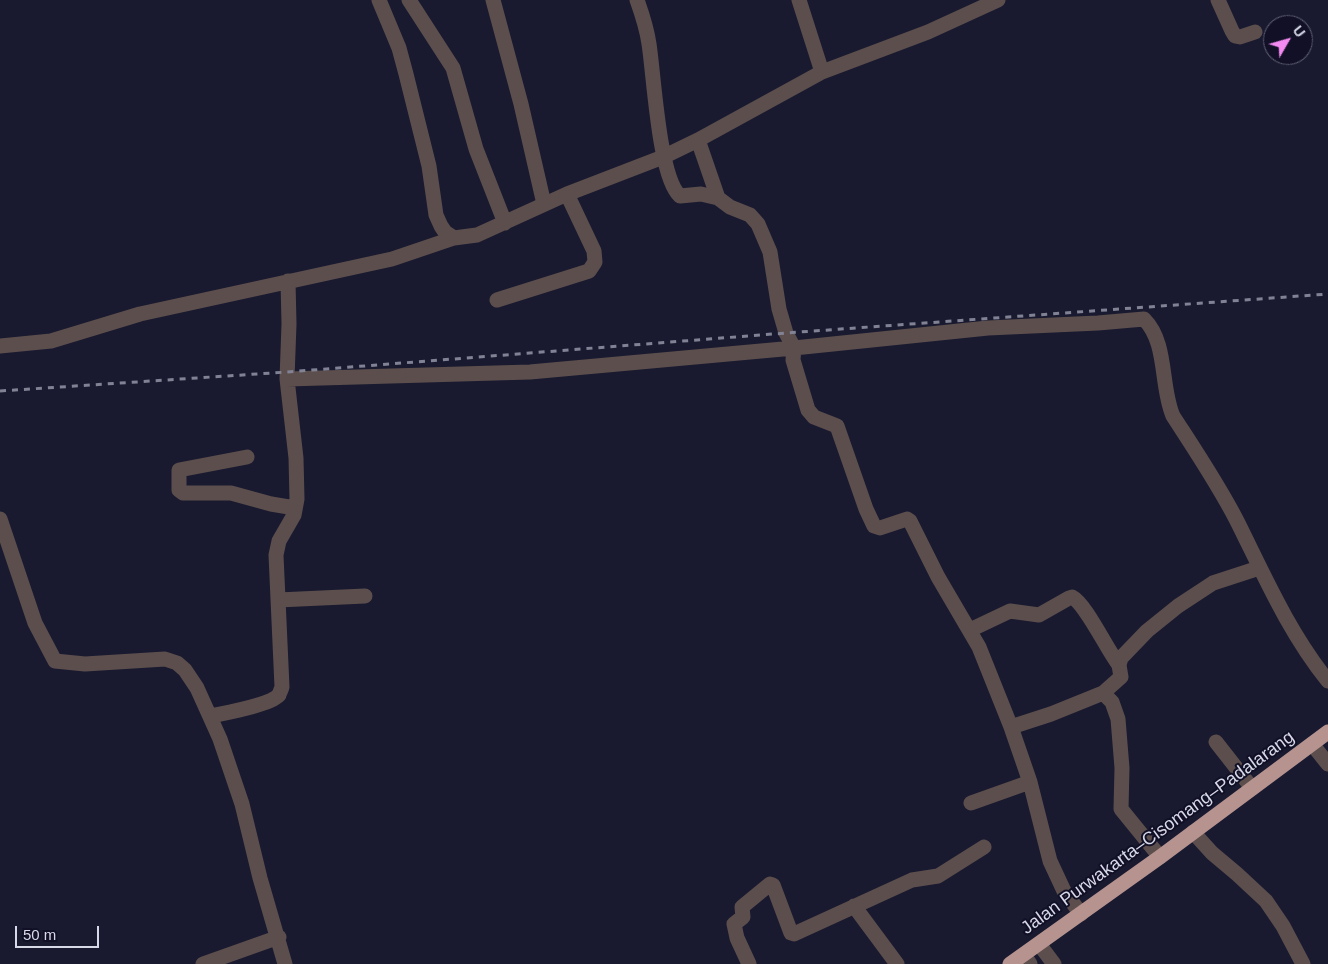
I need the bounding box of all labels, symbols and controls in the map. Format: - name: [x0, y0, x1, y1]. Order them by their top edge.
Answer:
- north arrow: [1263, 15, 1313, 65]
- text: U: [1290, 22, 1308, 40]
- street label: Jalan Purwakarta–Cisomang–Padalarang: [1017, 727, 1299, 939]
- scale bar: [18, 916, 101, 948]
- text: 50 m: [23, 926, 56, 943]

